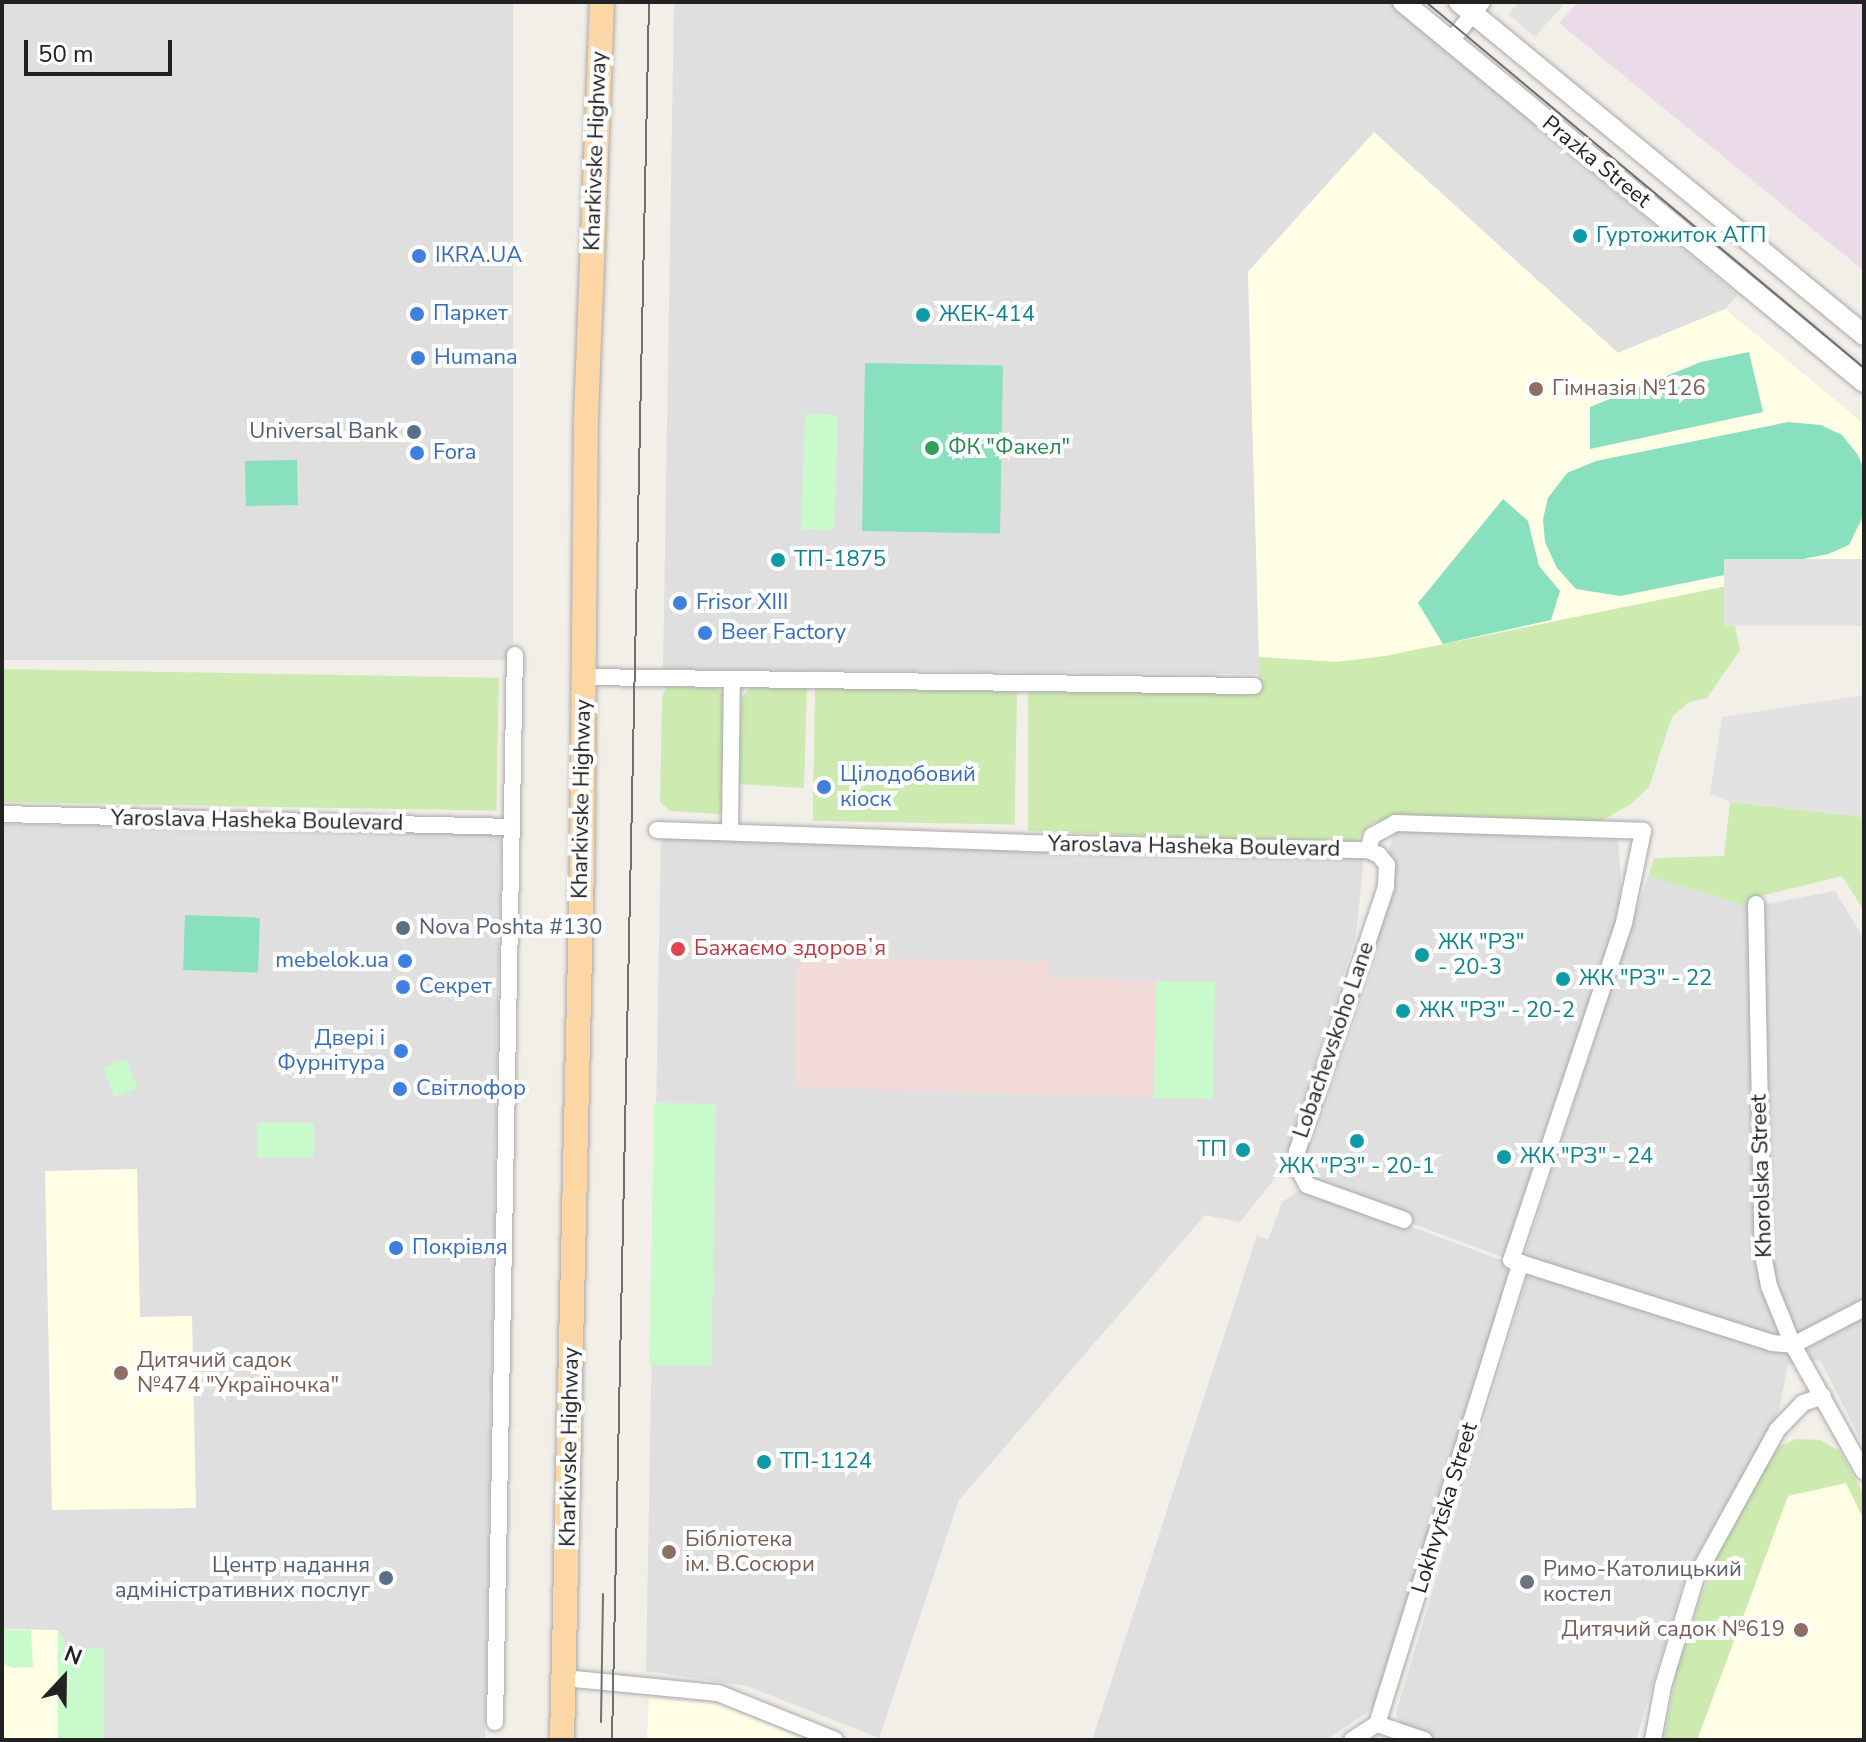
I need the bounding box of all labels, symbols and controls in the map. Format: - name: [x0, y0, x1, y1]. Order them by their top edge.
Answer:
- scale bar: [28, 24, 176, 74]
- text: 50 m: [38, 38, 94, 70]
- street label: Kharkivske Highway: [579, 51, 613, 251]
- street label: Prazka Street: [1537, 110, 1655, 214]
- place label: Гуртожиток АТП: [1596, 223, 1766, 249]
- marker: Гуртожиток АТП: [1571, 227, 1589, 245]
- place label: ІКRA.UA: [435, 243, 522, 269]
- marker: ІКRA.UA: [410, 247, 428, 265]
- place label: Паркет: [433, 301, 508, 327]
- place label: ЖЕК-414: [939, 302, 1035, 328]
- marker: Паркет: [408, 305, 426, 323]
- marker: ЖЕК-414: [914, 306, 932, 324]
- place label: Humana: [434, 345, 518, 371]
- marker: Humana: [409, 349, 427, 367]
- place label: Гімназія №126: [1552, 376, 1706, 402]
- marker: Гімназія №126: [1527, 380, 1545, 398]
- place label: Universal Bank: [249, 419, 398, 445]
- marker: Universal Bank: [405, 423, 423, 441]
- place label: ФК "Факел": [948, 435, 1070, 461]
- marker: ФК "Факел": [923, 439, 941, 457]
- place label: Fora: [433, 440, 476, 466]
- marker: Fora: [408, 444, 426, 462]
- place label: ТП-1875: [794, 547, 886, 573]
- marker: ТП-1875: [769, 551, 787, 569]
- place label: Frisor XIII: [696, 590, 788, 616]
- marker: Frisor XIII: [671, 594, 689, 612]
- place label: Beer Factory: [721, 620, 846, 646]
- marker: Beer Factory: [696, 624, 714, 642]
- street label: Kharkivske Highway: [567, 699, 597, 899]
- place label: Цілодобовий кіоск: [840, 761, 976, 812]
- marker: Цілодобовий кіоск: [815, 778, 833, 796]
- street label: Yaroslava Hasheka Boulevard: [111, 805, 403, 837]
- street label: Yaroslava Hasheka Boulevard: [1048, 831, 1340, 863]
- place label: Nova Poshta #130: [419, 915, 602, 941]
- marker: Nova Poshta #130: [394, 919, 412, 937]
- place label: ЖК "РЗ" - 20-3: [1438, 929, 1524, 980]
- place label: Бажаємо здоровʼя: [694, 936, 886, 962]
- street label: Lobachevskoho Lane: [1288, 938, 1380, 1142]
- marker: Бажаємо здоровʼя: [669, 940, 687, 958]
- marker: ЖК "РЗ" - 20-3: [1413, 946, 1431, 964]
- place label: mebelok.ua: [275, 948, 389, 974]
- marker: mebelok.ua: [396, 952, 414, 970]
- place label: ЖК "РЗ" - 22: [1579, 966, 1712, 992]
- marker: ЖК "РЗ" - 22: [1554, 970, 1572, 988]
- place label: Секрет: [419, 974, 492, 1000]
- marker: Секрет: [394, 978, 412, 996]
- place label: ЖК "РЗ" - 20-2: [1419, 998, 1575, 1024]
- marker: ЖК "РЗ" - 20-2: [1394, 1002, 1412, 1020]
- place label: Двері і Фурнітура: [277, 1025, 385, 1076]
- marker: Двері і Фурнітура: [392, 1042, 410, 1060]
- place label: Світлофор: [416, 1076, 526, 1102]
- marker: Світлофор: [391, 1080, 409, 1098]
- street label: Khorolska Street: [1746, 1094, 1778, 1258]
- marker: ЖК "РЗ" - 20-1: [1348, 1132, 1366, 1150]
- place label: ТП: [1197, 1137, 1227, 1163]
- marker: ТП: [1234, 1141, 1252, 1159]
- place label: ЖК "РЗ" - 24: [1520, 1144, 1653, 1170]
- marker: ЖК "РЗ" - 24: [1495, 1148, 1513, 1166]
- place label: ЖК "РЗ" - 20-1: [1279, 1154, 1435, 1180]
- place label: Покрівля: [412, 1235, 508, 1261]
- marker: Покрівля: [387, 1239, 405, 1257]
- place label: Дитячий садок №474 "Україночка": [137, 1347, 339, 1398]
- street label: Kharkivske Highway: [555, 1347, 585, 1547]
- marker: Дитячий садок №474 "Україночка": [112, 1364, 130, 1382]
- street label: Lokhvytska Street: [1406, 1419, 1484, 1597]
- place label: ТП-1124: [780, 1449, 872, 1475]
- marker: ТП-1124: [755, 1453, 773, 1471]
- place label: Бібліотека ім. В.Сосюри: [685, 1526, 815, 1578]
- marker: Бібліотека ім. В.Сосюри: [660, 1543, 678, 1561]
- place label: Центр надання адміністративних послуг: [115, 1552, 370, 1604]
- place label: Римо-Католицький костел: [1543, 1556, 1742, 1608]
- marker: Центр надання адміністративних послуг: [377, 1569, 395, 1587]
- marker: Римо-Католицький костел: [1518, 1573, 1536, 1591]
- place label: Дитячий садок №619: [1562, 1617, 1785, 1643]
- marker: Дитячий садок №619: [1792, 1621, 1810, 1639]
- north arrow: [24, 1638, 104, 1718]
- text: N: [60, 1639, 86, 1673]

